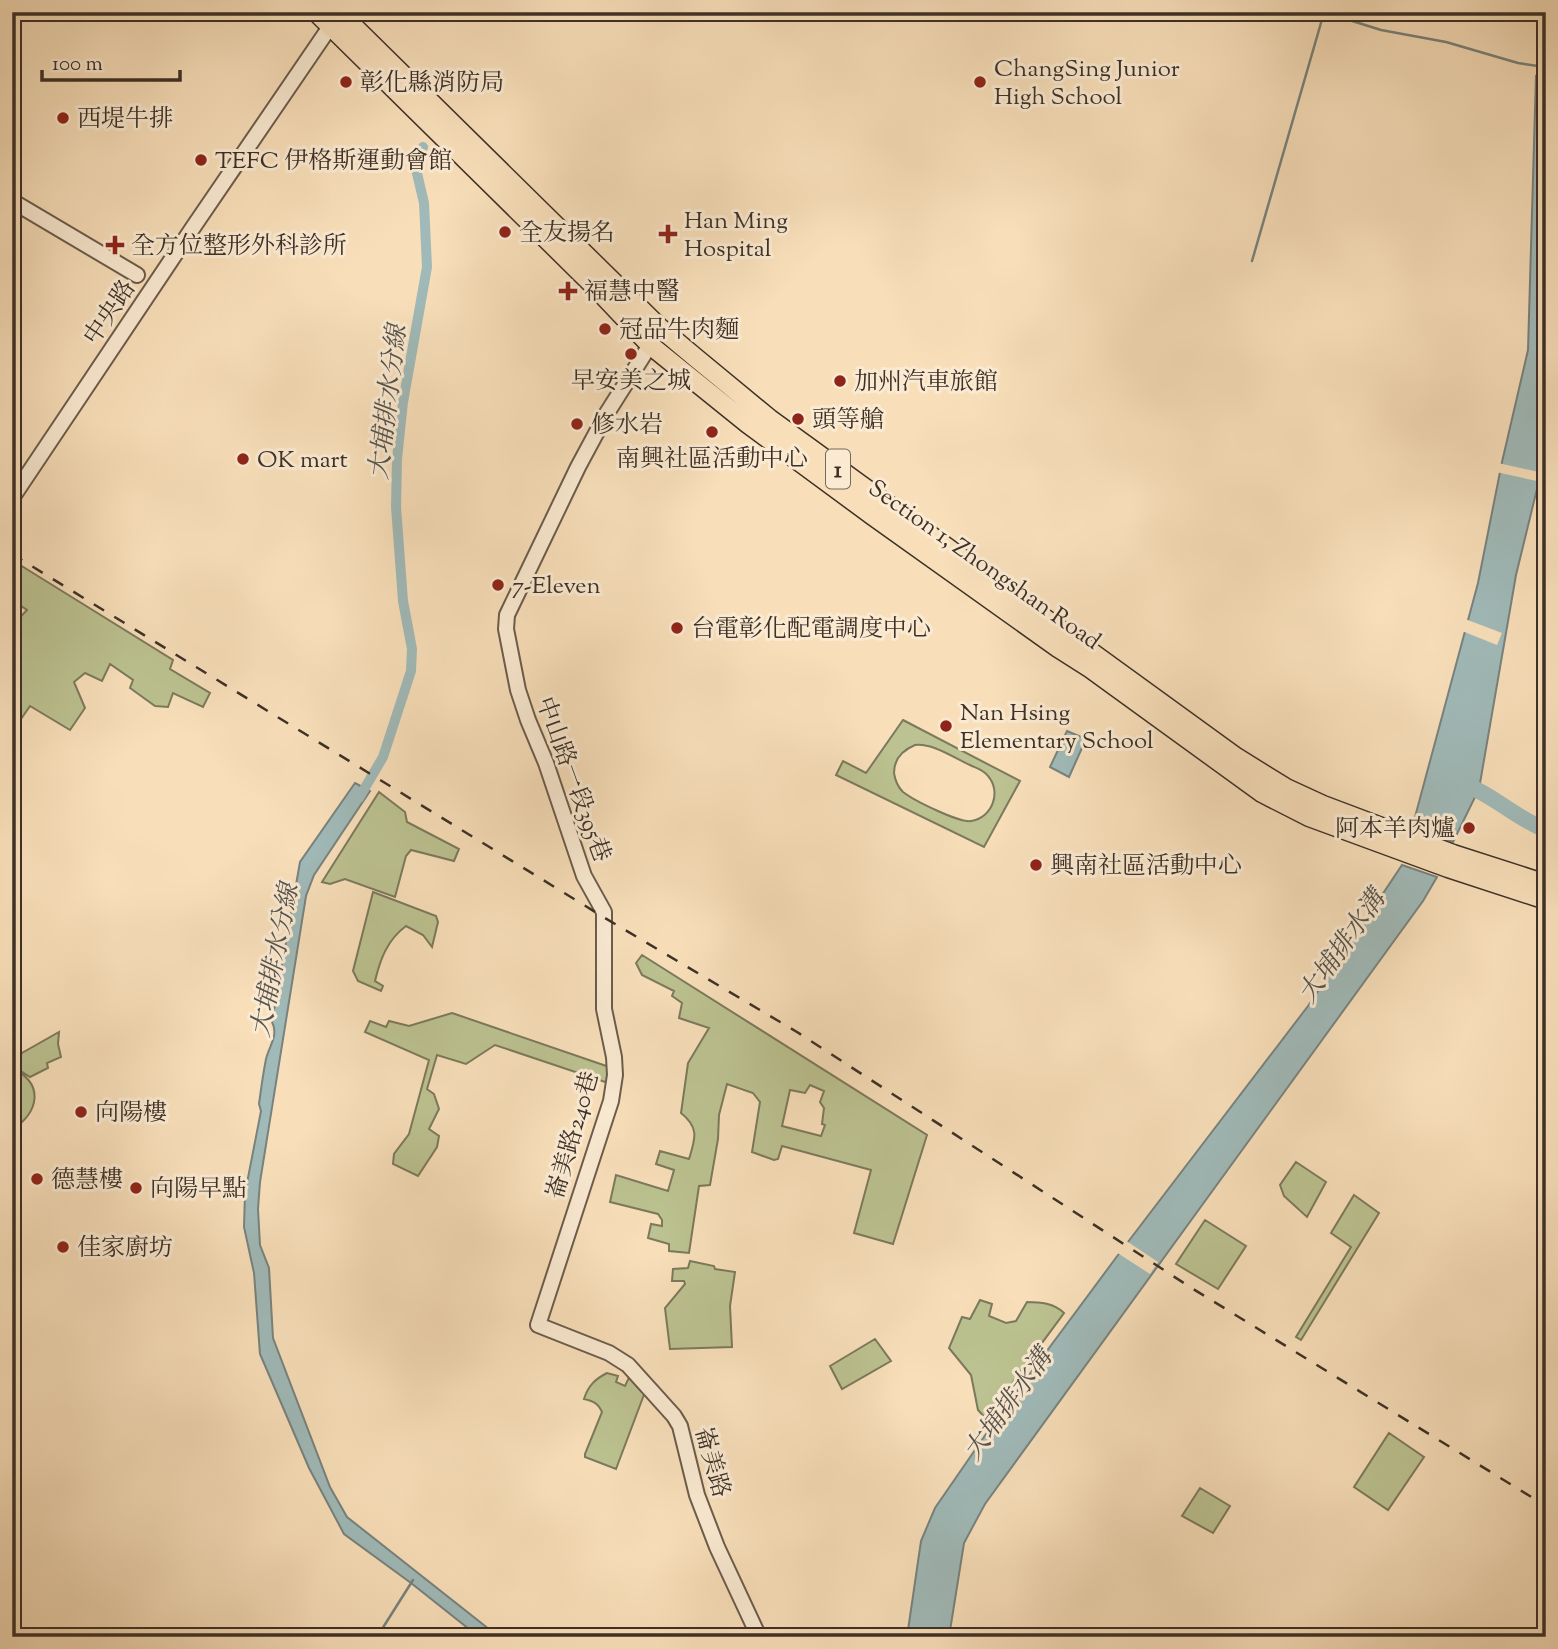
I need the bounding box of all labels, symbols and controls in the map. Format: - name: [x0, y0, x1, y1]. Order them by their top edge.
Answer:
- scale bar: [42, 38, 180, 82]
- text: 100 m: [52, 50, 103, 80]
- place label: ChangSing Junior High School: [994, 53, 1180, 115]
- place label: 彰化縣消防局: [360, 67, 504, 101]
- marker: 彰化縣消防局: [338, 74, 354, 90]
- marker: ChangSing Junior High School: [972, 74, 988, 90]
- place label: 西堤牛排: [77, 103, 173, 137]
- marker: 西堤牛排: [55, 110, 71, 126]
- place label: TEFC 伊格斯運動會館: [215, 145, 452, 179]
- marker: TEFC 伊格斯運動會館: [193, 152, 209, 168]
- place label: Han Ming Hospital: [684, 205, 788, 267]
- place label: 全友揚名: [519, 217, 615, 251]
- marker: 全友揚名: [497, 224, 513, 240]
- marker: Han Ming Hospital: [658, 224, 678, 244]
- place label: 全方位整形外科診所: [131, 230, 347, 264]
- marker: 全方位整形外科診所: [105, 235, 125, 255]
- street label: 中央路: [76, 274, 145, 352]
- place label: 福慧中醫: [584, 276, 680, 310]
- marker: 福慧中醫: [558, 281, 578, 301]
- place label: 冠品牛肉麵: [619, 314, 739, 348]
- water label: 大埔排水分線: [362, 320, 418, 482]
- marker: 冠品牛肉麵: [597, 321, 613, 337]
- marker: 早安美之城: [623, 346, 639, 362]
- place label: 早安美之城: [571, 365, 691, 399]
- place label: 加州汽車旅館: [854, 366, 998, 400]
- marker: 加州汽車旅館: [832, 373, 848, 389]
- place label: 頭等艙: [812, 404, 884, 438]
- place label: 修水岩: [591, 409, 663, 443]
- marker: 頭等艙: [790, 411, 806, 427]
- marker: 修水岩: [569, 416, 585, 432]
- marker: 南興社區活動中心: [704, 424, 720, 440]
- place label: 南興社區活動中心: [616, 443, 808, 477]
- place label: OK mart: [257, 444, 348, 478]
- road number: 1: [826, 449, 850, 489]
- marker: OK mart: [235, 451, 251, 467]
- street label: Section 1, Zhongshan Road: [861, 472, 1107, 659]
- place label: 7-Eleven: [512, 570, 601, 604]
- marker: 7-Eleven: [490, 577, 506, 593]
- place label: 台電彰化配電調度中心: [691, 613, 931, 647]
- marker: 台電彰化配電調度中心: [669, 620, 685, 636]
- street label: 中山路一段395巷: [526, 692, 618, 867]
- place label: Nan Hsing Elementary School: [960, 697, 1154, 759]
- marker: Nan Hsing Elementary School: [938, 718, 954, 734]
- place label: 阿本羊肉爐: [1335, 813, 1455, 847]
- marker: 阿本羊肉爐: [1461, 820, 1477, 836]
- place label: 興南社區活動中心: [1050, 850, 1242, 884]
- marker: 興南社區活動中心: [1028, 857, 1044, 873]
- water label: 大埔排水分線: [243, 877, 310, 1041]
- water label: 大埔排水溝: [1291, 880, 1398, 1011]
- street label: 崙美路240巷: [539, 1068, 608, 1204]
- place label: 向陽樓: [95, 1097, 167, 1131]
- marker: 向陽樓: [73, 1104, 89, 1120]
- place label: 德慧樓: [51, 1164, 123, 1198]
- marker: 德慧樓: [29, 1171, 45, 1187]
- place label: 向陽早點: [150, 1173, 246, 1207]
- marker: 向陽早點: [128, 1180, 144, 1196]
- place label: 佳家廚坊: [77, 1232, 173, 1266]
- marker: 佳家廚坊: [55, 1239, 71, 1255]
- water label: 大埔排水溝: [956, 1339, 1065, 1469]
- street label: 崙美路: [685, 1423, 737, 1502]

